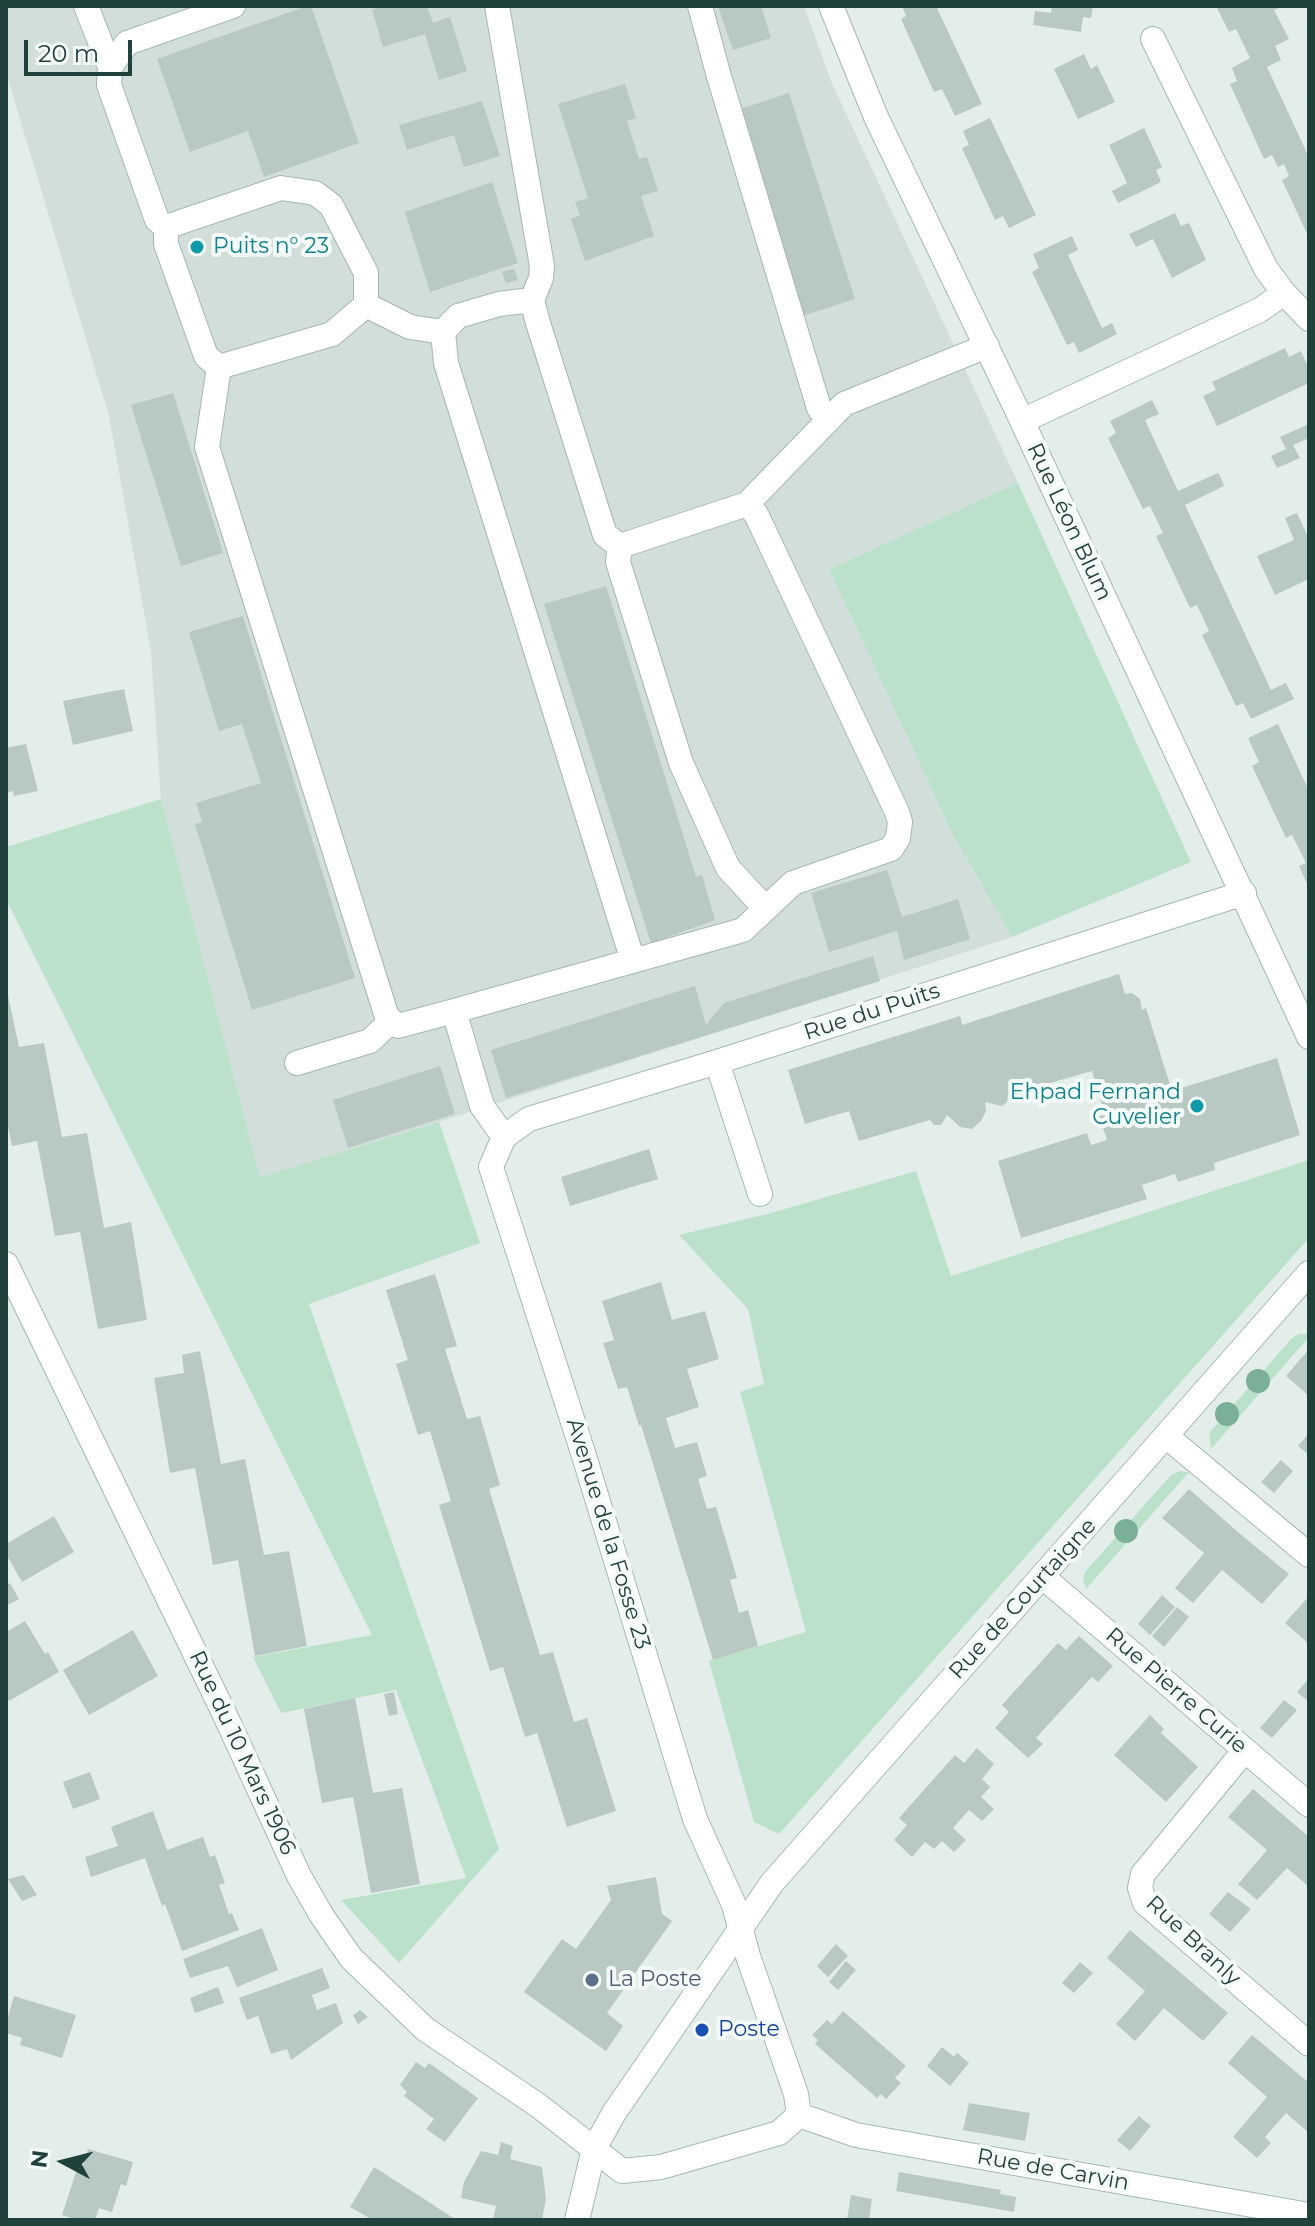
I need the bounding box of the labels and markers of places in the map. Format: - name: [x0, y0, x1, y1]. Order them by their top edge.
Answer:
- place label: Puits n° 23: [213, 234, 329, 260]
- marker: Puits n° 23: [188, 238, 206, 256]
- place label: Ehpad Fernand Cuvelier: [1010, 1080, 1181, 1132]
- marker: Ehpad Fernand Cuvelier: [1188, 1097, 1206, 1115]
- place label: La Poste: [608, 1967, 702, 1993]
- marker: La Poste: [583, 1971, 601, 1989]
- place label: Poste: [718, 2017, 780, 2043]
- marker: Poste: [693, 2021, 711, 2039]

